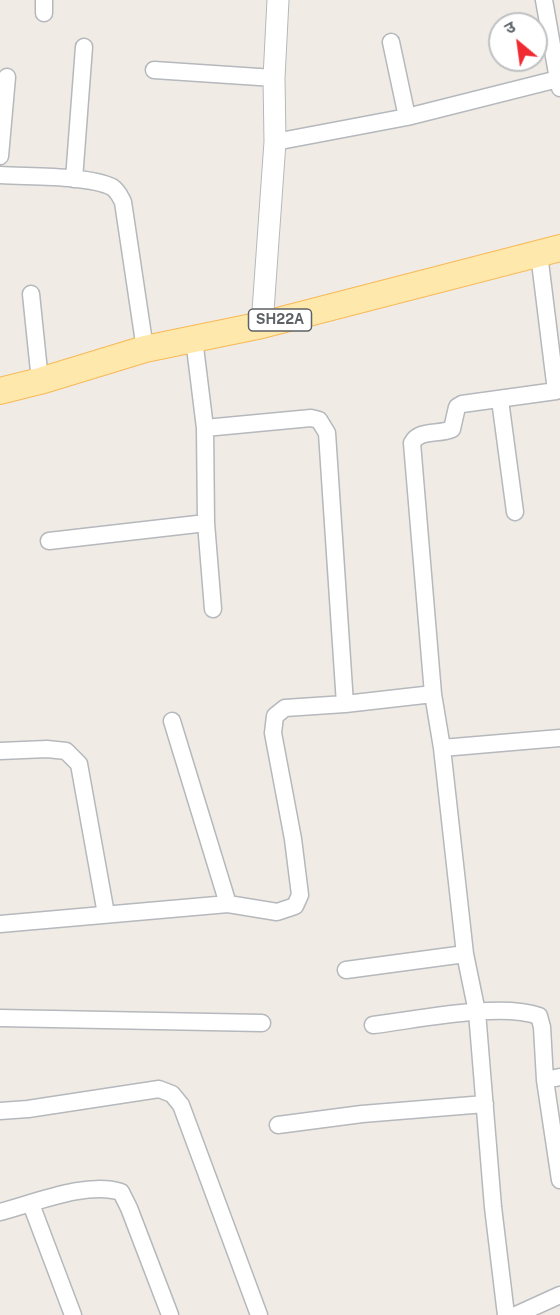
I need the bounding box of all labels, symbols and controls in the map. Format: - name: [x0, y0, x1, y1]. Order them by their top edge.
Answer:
- north arrow: [488, 12, 548, 72]
- text: उ: [501, 17, 519, 38]
- road number: SH22A: [248, 309, 312, 331]

